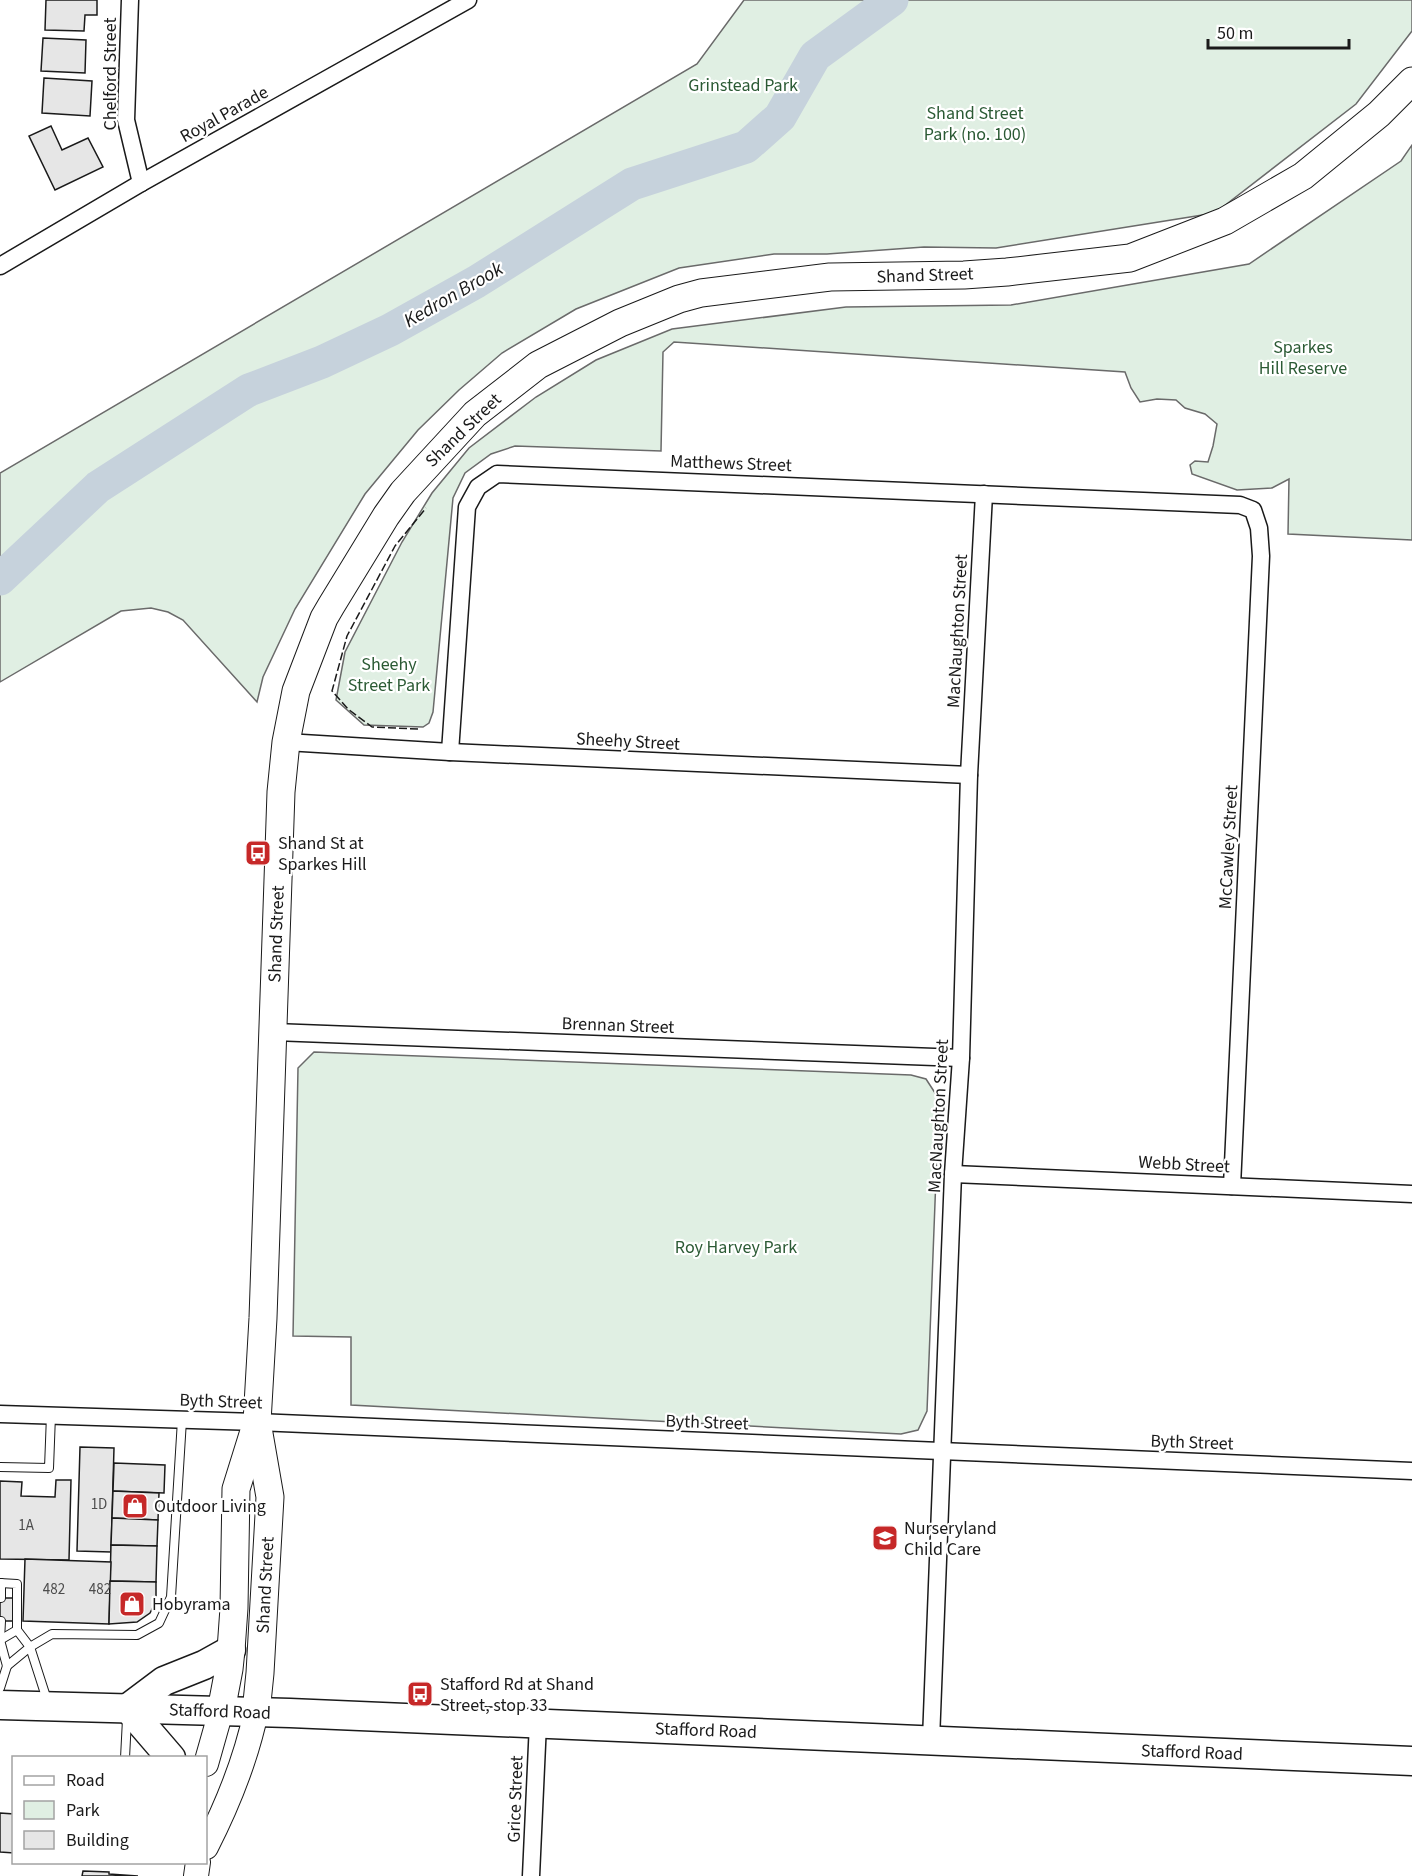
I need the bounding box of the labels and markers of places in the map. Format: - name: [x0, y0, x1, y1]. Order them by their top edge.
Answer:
- place label: Shand St at Sparkes Hill: [278, 831, 367, 877]
- bus stop icon: Shand St at Sparkes Hill: [243, 838, 273, 868]
- shop icon: Outdoor Living: [120, 1491, 150, 1521]
- place label: Outdoor Living: [154, 1494, 266, 1519]
- place label: Nurseryland Child Care: [904, 1516, 997, 1562]
- school or university icon: Nurseryland Child Care: [870, 1523, 900, 1553]
- shop icon: Hobyrama: [117, 1589, 147, 1619]
- place label: Hobyrama: [152, 1592, 231, 1617]
- place label: Stafford Rd at Shand Street, stop 33: [440, 1672, 594, 1718]
- bus stop icon: Stafford Rd at Shand Street, stop 33: [405, 1679, 435, 1709]

